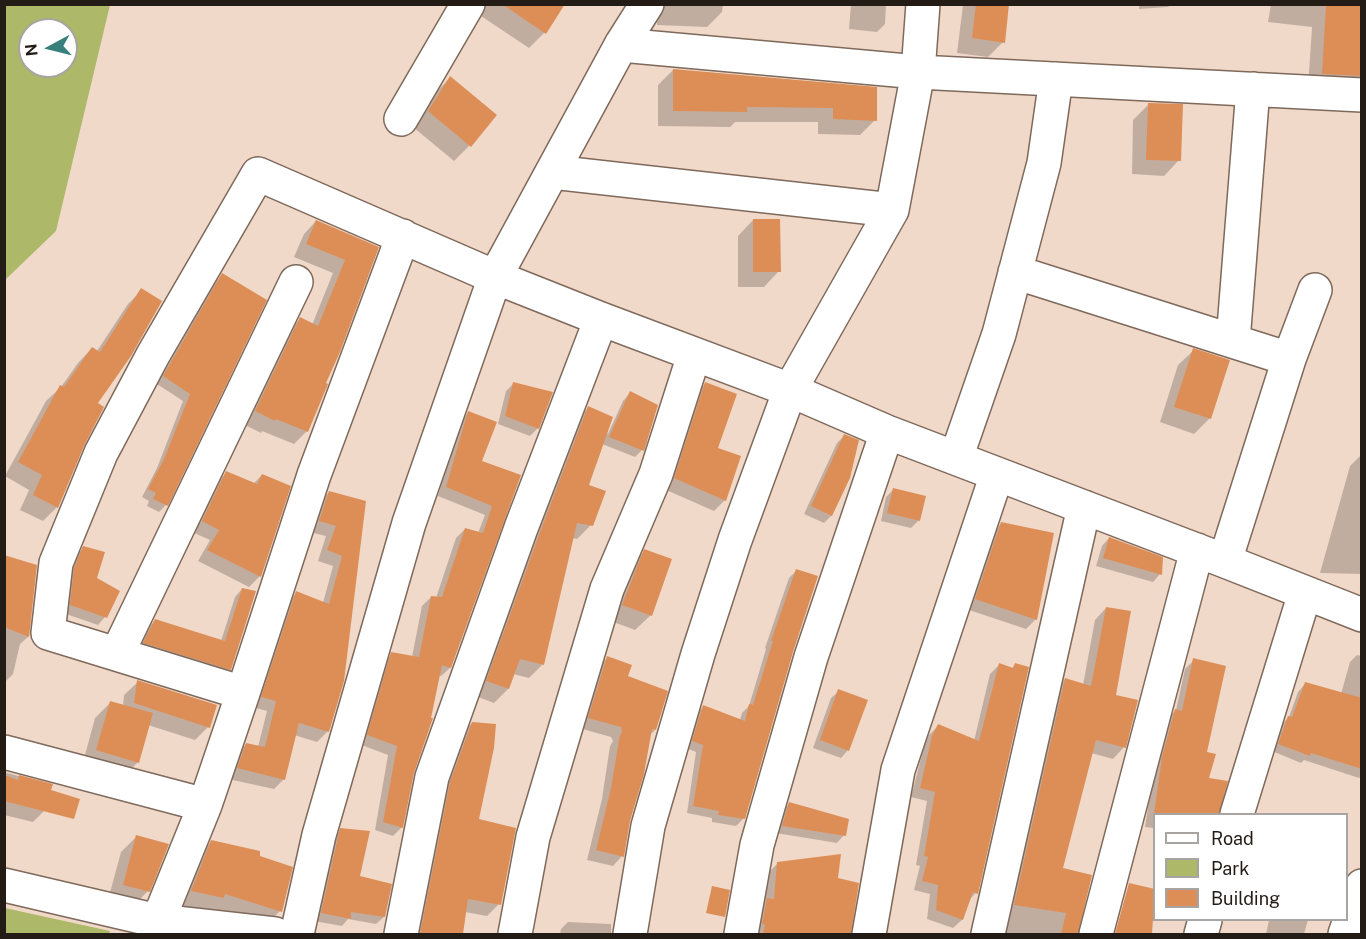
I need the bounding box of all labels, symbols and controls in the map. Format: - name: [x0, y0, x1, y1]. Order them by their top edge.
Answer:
- north arrow: [18, 18, 78, 78]
- text: N: [21, 43, 42, 57]
- legend: [1153, 813, 1348, 921]
- text: Road: [1211, 828, 1254, 849]
- text: Park: [1211, 858, 1249, 879]
- text: Building: [1211, 888, 1280, 909]

